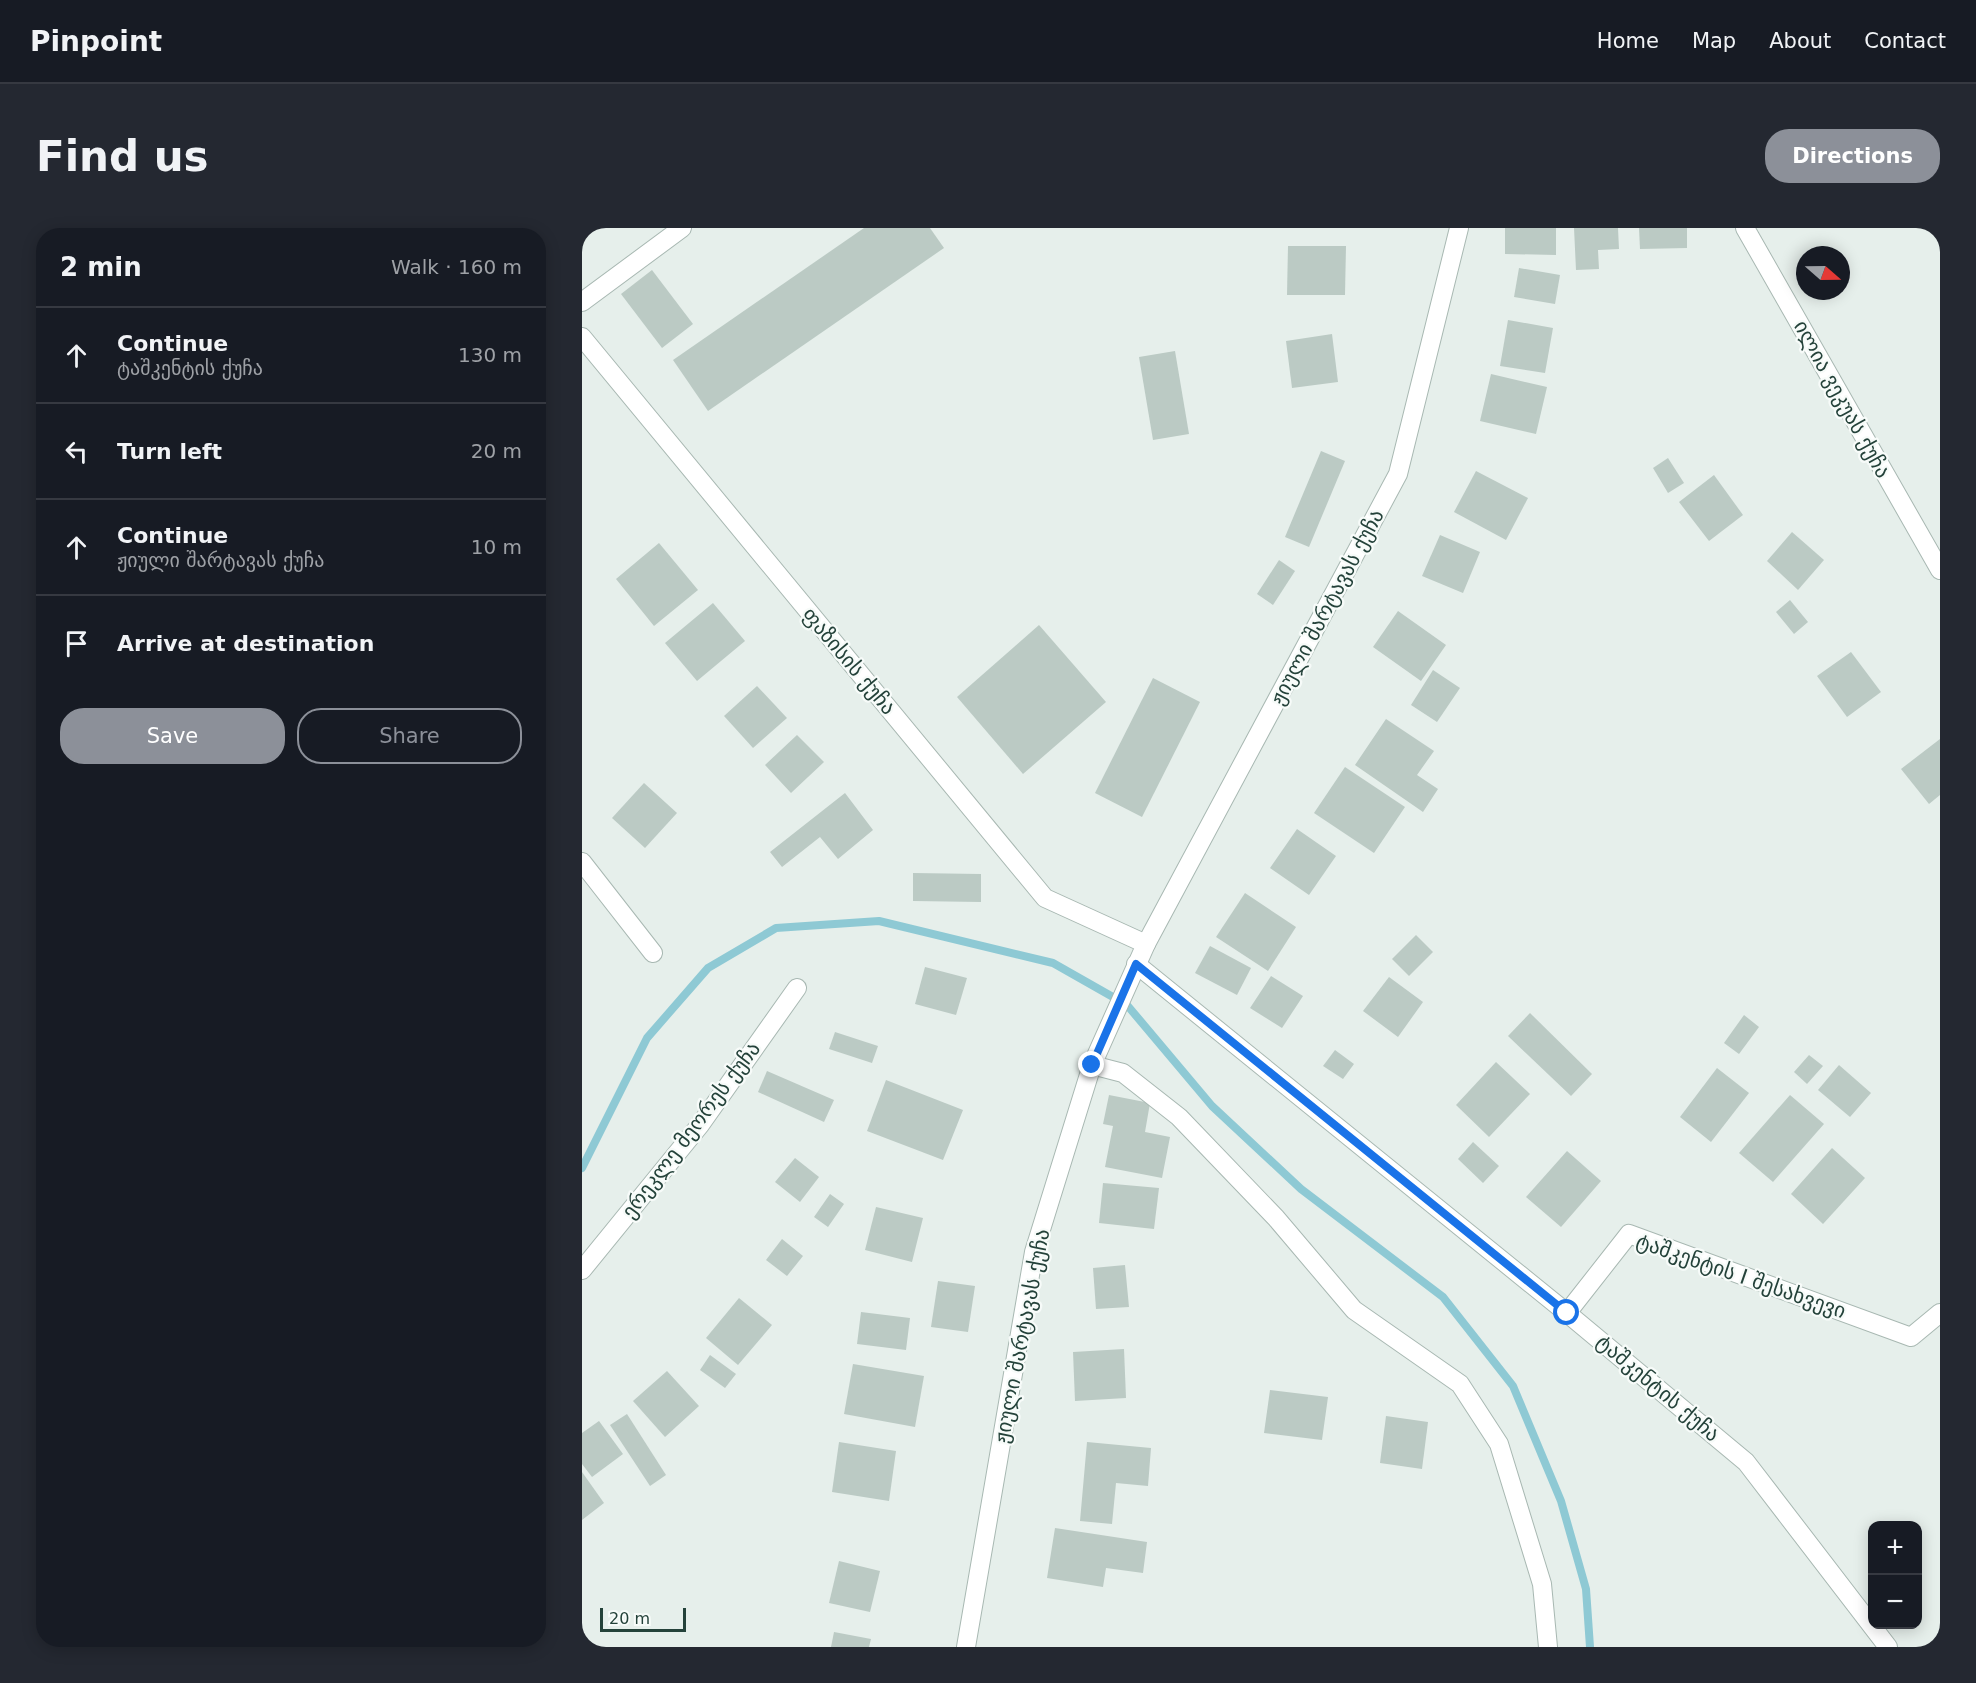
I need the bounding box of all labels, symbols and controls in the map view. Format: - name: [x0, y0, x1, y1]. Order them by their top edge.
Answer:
- text: Pinpoint: [30, 25, 162, 58]
- text: Home: [1597, 29, 1659, 53]
- text: Map: [1692, 29, 1736, 53]
- text: About: [1769, 29, 1831, 53]
- text: Contact: [1864, 29, 1946, 53]
- button: Directions: [1765, 129, 1940, 183]
- text: Find us: [36, 132, 209, 181]
- north arrow: [1796, 246, 1850, 300]
- text: 2 min: [60, 252, 142, 282]
- text: Walk · 160 m: [391, 255, 522, 279]
- street label: ილია ვეკუას ქუჩა: [1789, 316, 1895, 482]
- text: Continue: [117, 331, 228, 356]
- icon: ahead: [60, 339, 93, 372]
- text: 130 m: [458, 343, 522, 367]
- text: ტაშკენტის ქუჩა: [117, 356, 263, 380]
- icon: left: [60, 435, 93, 468]
- text: Turn left: [117, 439, 222, 464]
- text: 20 m: [471, 439, 522, 463]
- street label: ჟიული შარტავას ქუჩა: [1265, 505, 1389, 709]
- text: Continue: [117, 523, 228, 548]
- icon: ahead: [60, 531, 93, 564]
- text: 10 m: [471, 535, 522, 559]
- text: ჟიული შარტავას ქუჩა: [117, 548, 324, 572]
- street label: ფაზისის ქუჩა: [797, 603, 901, 719]
- icon: arrive: [60, 627, 93, 660]
- text: Arrive at destination: [117, 631, 374, 656]
- button: Save: [60, 708, 285, 764]
- button: Share: [297, 708, 522, 764]
- street label: ერეკლე მეორეს ქუჩა: [617, 1037, 765, 1223]
- route end: [1078, 1051, 1104, 1077]
- street label: ჟიული შარტავას ქუჩა: [989, 1227, 1055, 1445]
- street label: ტაშკენტის I შესახვევი: [1633, 1229, 1849, 1323]
- route start: [1553, 1299, 1579, 1325]
- street label: ტაშკენტის ქუჩა: [1592, 1330, 1724, 1446]
- map controls: [1868, 1521, 1922, 1629]
- button: +: [1868, 1521, 1922, 1575]
- button: −: [1868, 1575, 1922, 1629]
- scale bar: [600, 1605, 686, 1632]
- text: 20 m: [609, 1609, 650, 1628]

